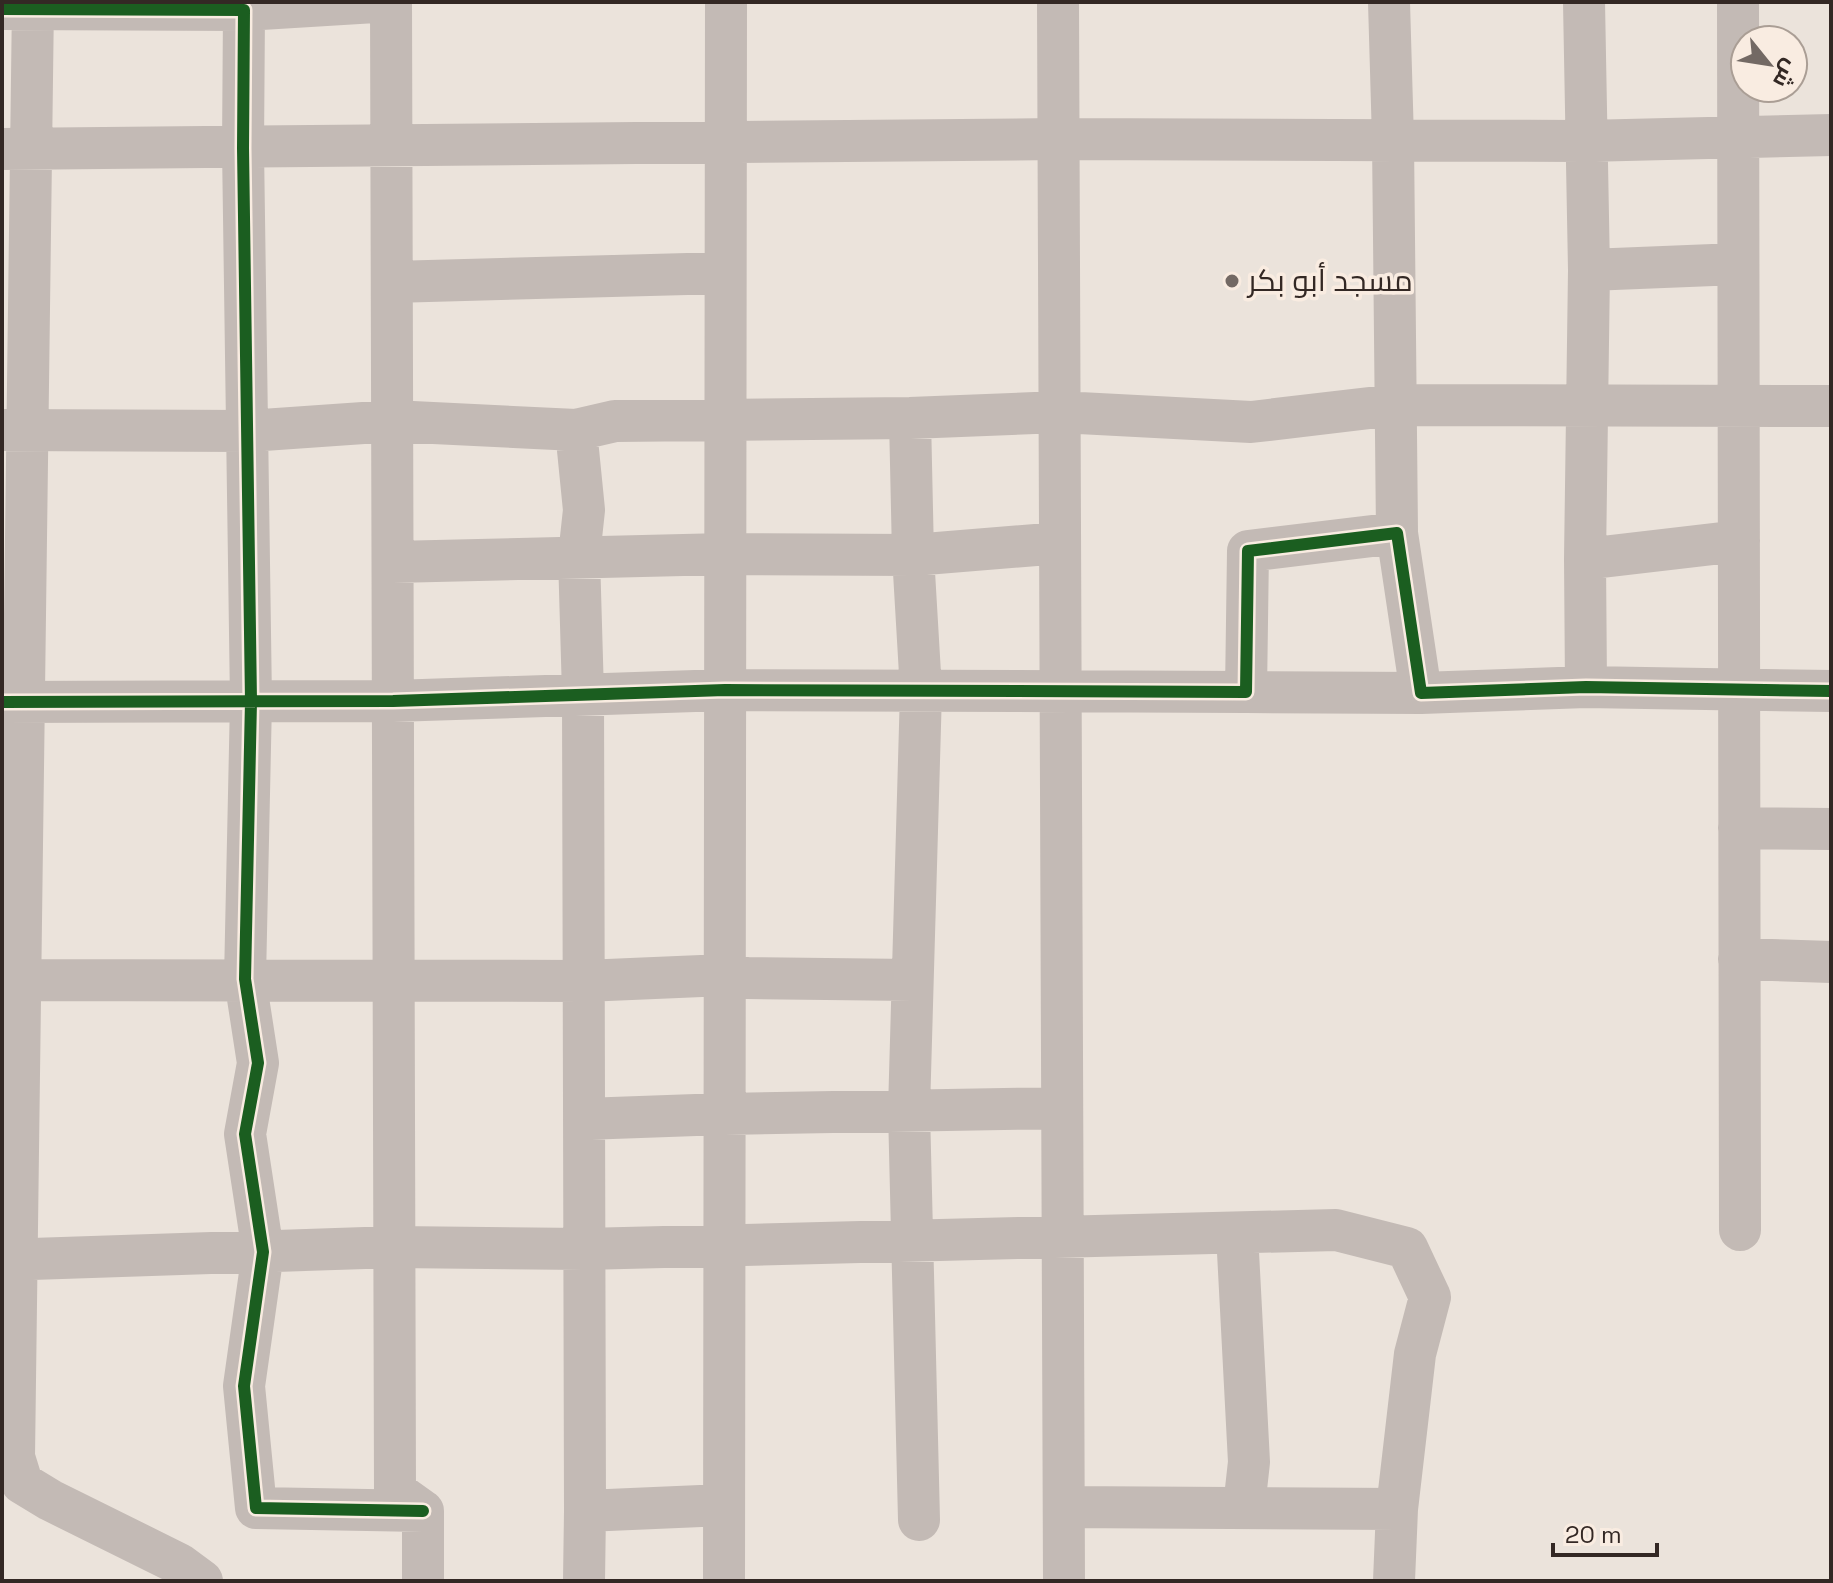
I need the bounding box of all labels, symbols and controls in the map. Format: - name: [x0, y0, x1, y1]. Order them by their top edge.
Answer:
- north arrow: [1729, 24, 1809, 104]
- text: ش: [1767, 55, 1806, 93]
- place label: مسجد أبو بكر: [1246, 261, 1413, 300]
- marker: مسجد أبو بكر: [1223, 272, 1241, 290]
- scale bar: [1553, 1507, 1657, 1557]
- text: 20 m: [1565, 1519, 1622, 1550]

